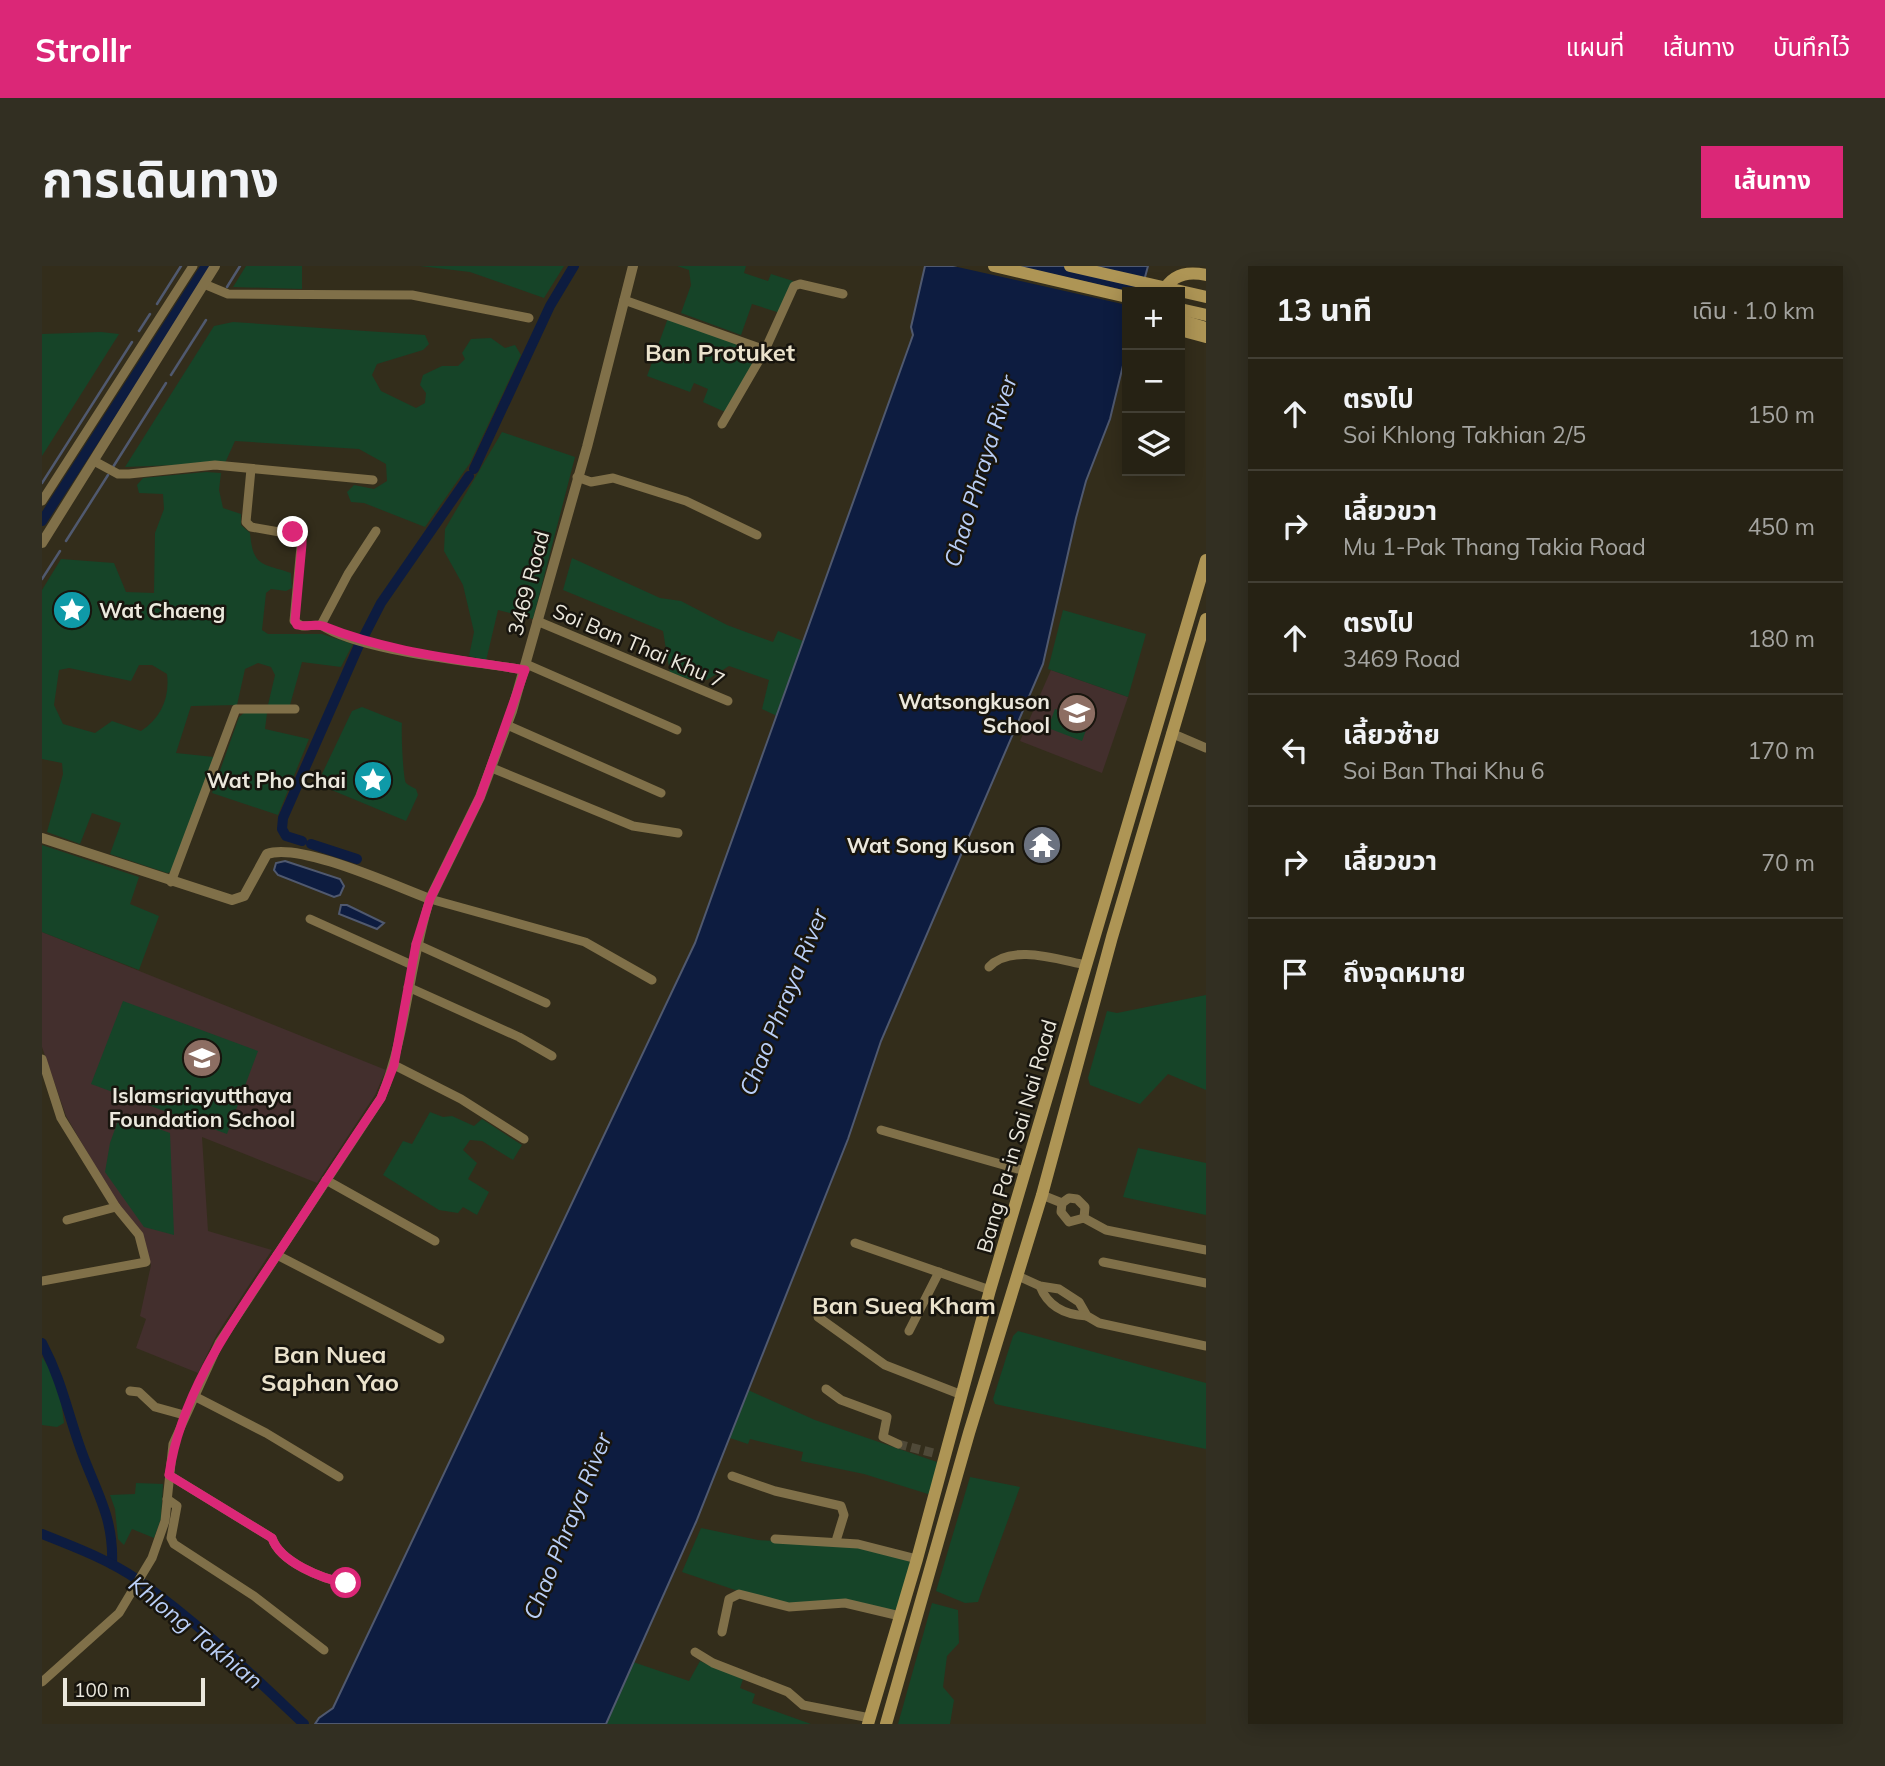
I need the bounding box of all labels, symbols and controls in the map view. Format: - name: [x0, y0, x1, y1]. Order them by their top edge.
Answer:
- text: Strollr: [35, 29, 131, 70]
- text: แผนที่: [1566, 32, 1624, 62]
- text: เส้นทาง: [1662, 32, 1735, 62]
- text: บันทึกไว้: [1773, 32, 1850, 62]
- button: เส้นทาง: [1701, 146, 1843, 218]
- text: การเดินทาง: [42, 148, 279, 209]
- map controls: [1122, 287, 1185, 476]
- button: +: [1122, 287, 1185, 350]
- text: 13 นาที: [1276, 291, 1372, 329]
- text: เดิน · 1.0 km: [1692, 296, 1815, 325]
- district label: Ban Protuket: [645, 337, 795, 367]
- button: −: [1122, 350, 1185, 413]
- water label: Chao Phraya River: [937, 370, 1023, 570]
- text: ตรงไป: [1343, 382, 1414, 415]
- icon: ahead: [1276, 395, 1314, 433]
- text: 150 m: [1747, 400, 1815, 429]
- button: layers: [1122, 413, 1185, 476]
- text: Soi Khlong Takhian 2/5: [1343, 420, 1586, 449]
- text: เลี้ยวขวา: [1343, 494, 1437, 527]
- icon: right: [1276, 507, 1314, 545]
- text: 450 m: [1747, 512, 1815, 541]
- route end: [277, 516, 308, 547]
- street label: 3469 Road: [502, 528, 554, 638]
- text: Mu 1-Pak Thang Takia Road: [1343, 532, 1646, 561]
- place icon: Wat Chaeng: [51, 589, 93, 631]
- place label: Wat Chaeng: [99, 597, 225, 623]
- street label: Soi Ban Thai Khu 7: [549, 597, 729, 693]
- text: ตรงไป: [1343, 606, 1414, 639]
- icon: ahead: [1276, 619, 1314, 657]
- text: 180 m: [1747, 624, 1815, 653]
- text: 3469 Road: [1343, 644, 1461, 673]
- place label: Watsongkuson School: [898, 688, 1050, 738]
- school or university icon: Watsongkuson School: [1056, 692, 1098, 734]
- text: เลี้ยวซ้าย: [1343, 718, 1440, 751]
- icon: left: [1276, 731, 1314, 769]
- text: 170 m: [1747, 736, 1815, 765]
- text: Soi Ban Thai Khu 6: [1343, 756, 1545, 785]
- place icon: Wat Pho Chai: [352, 759, 394, 801]
- place label: Wat Pho Chai: [207, 767, 346, 793]
- temple icon: Wat Song Kuson: [1021, 824, 1063, 866]
- place label: Wat Song Kuson: [847, 832, 1015, 858]
- icon: right: [1276, 843, 1314, 881]
- text: เลี้ยวขวา: [1343, 844, 1437, 877]
- text: 70 m: [1761, 848, 1815, 877]
- water label: Chao Phraya River: [732, 903, 834, 1100]
- icon: arrive: [1276, 955, 1314, 993]
- text: ถึงจุดหมาย: [1343, 956, 1466, 989]
- street label: Bang Pa-in Sai Nai Road: [970, 1016, 1062, 1256]
- school or university icon: Islamsriayutthaya Foundation School: [181, 1037, 223, 1079]
- place label: Islamsriayutthaya Foundation School: [109, 1082, 295, 1132]
- district label: Ban Suea Kham: [812, 1290, 996, 1320]
- district label: Ban Nuea Saphan Yao: [261, 1339, 399, 1397]
- water label: Chao Phraya River: [516, 1427, 618, 1624]
- route start: [330, 1567, 361, 1598]
- water label: Khlong Takhian: [123, 1569, 269, 1695]
- scale bar: [63, 1675, 205, 1707]
- text: 100 m: [74, 1678, 130, 1702]

